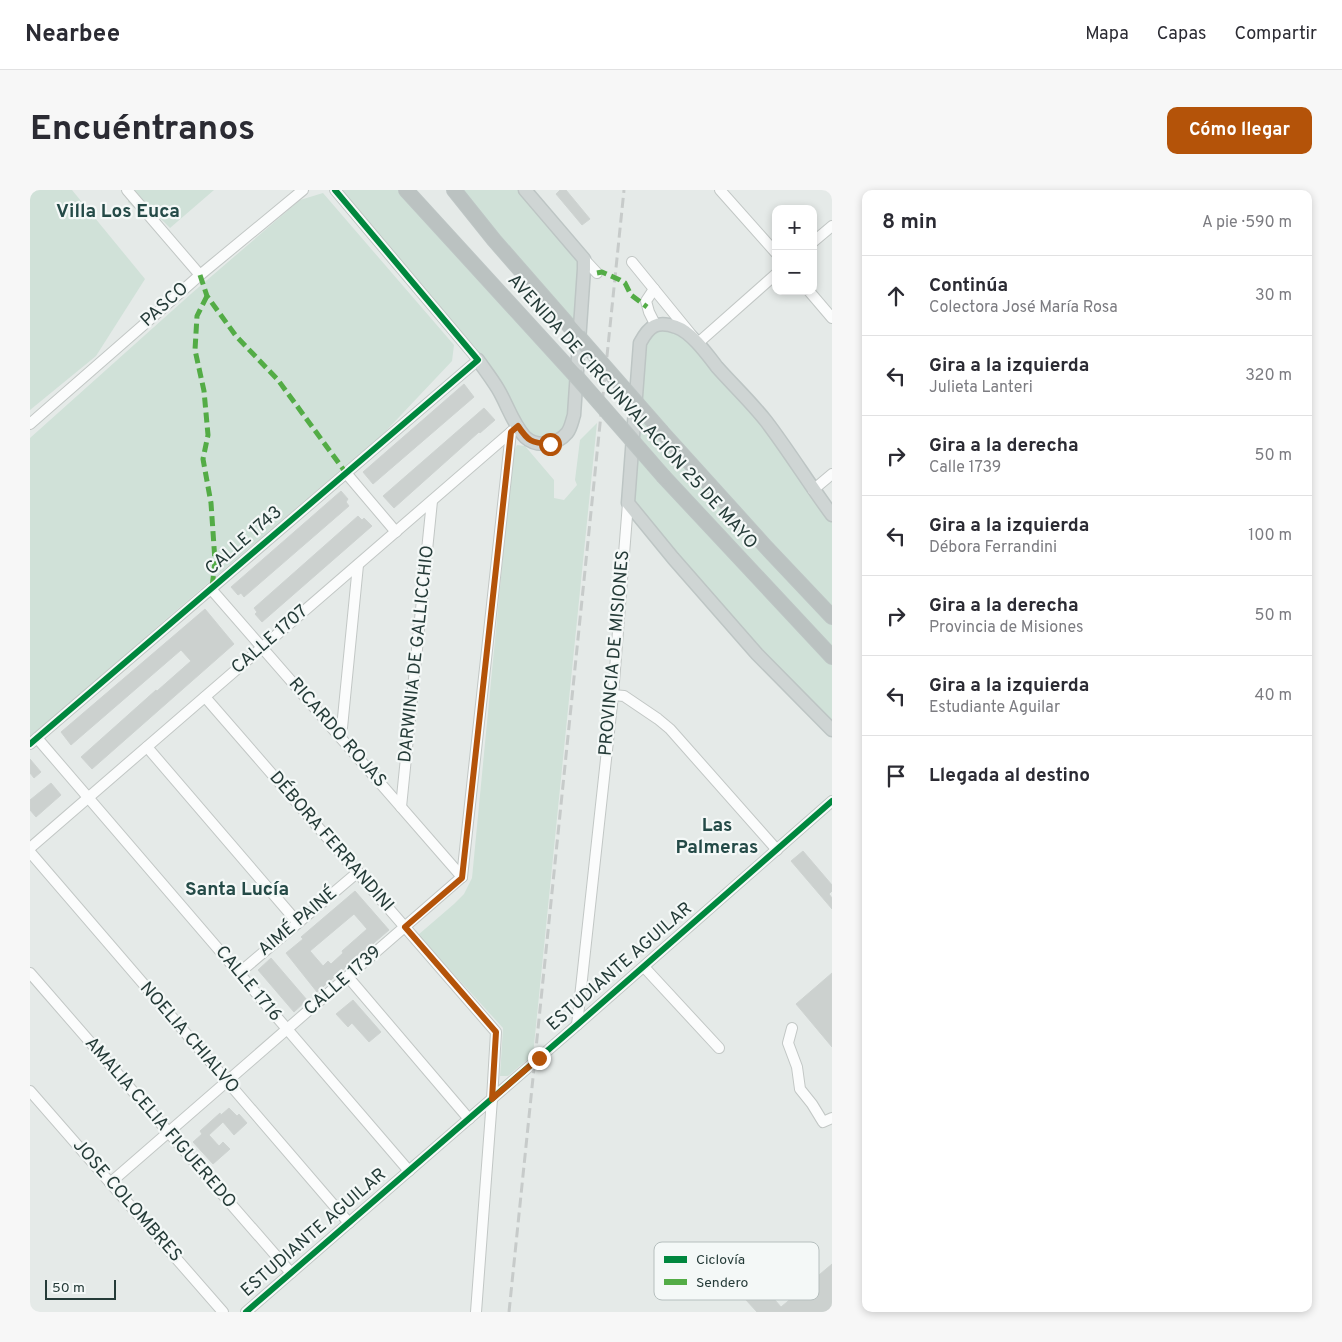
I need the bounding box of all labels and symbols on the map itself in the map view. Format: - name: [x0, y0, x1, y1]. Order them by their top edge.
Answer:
- district label: Villa Los Euca: [56, 200, 180, 224]
- street label: AVENIDA DE CIRCUNVALACIÓN 25 DE MAYO: [502, 268, 763, 555]
- street label: PASCO: [136, 278, 194, 332]
- route start: [539, 433, 562, 456]
- street label: CALLE 1743: [201, 501, 287, 581]
- street label: DARWINIA DE GALLICCHIO: [394, 544, 440, 764]
- street label: PROVINCIA DE MISIONES: [595, 549, 635, 757]
- street label: CALLE 1707: [227, 600, 313, 680]
- street label: RICARDO ROJAS: [283, 673, 391, 793]
- street label: DÉBORA FERRANDINI: [264, 766, 400, 917]
- district label: Las Palmeras: [676, 814, 758, 860]
- district label: Santa Lucía: [185, 878, 289, 902]
- street label: AIMÉ PAINÉ: [253, 881, 342, 962]
- street label: ESTUDIANTE AGUILAR: [542, 897, 698, 1037]
- street label: CALLE 1716: [210, 941, 286, 1027]
- street label: CALLE 1739: [300, 941, 386, 1021]
- street label: NOELIA CHIALVO: [134, 977, 244, 1099]
- street label: AMALIA CELIA FIGUEREDO: [79, 1033, 241, 1213]
- route end: [528, 1047, 551, 1070]
- street label: JOSE COLOMBRES: [67, 1135, 187, 1267]
- street label: ESTUDIANTE AGUILAR: [236, 1163, 392, 1303]
- legend: [654, 1242, 819, 1300]
- text: Ciclovía: [696, 1252, 745, 1269]
- text: Sendero: [696, 1275, 749, 1292]
- scale bar: [45, 1277, 116, 1300]

